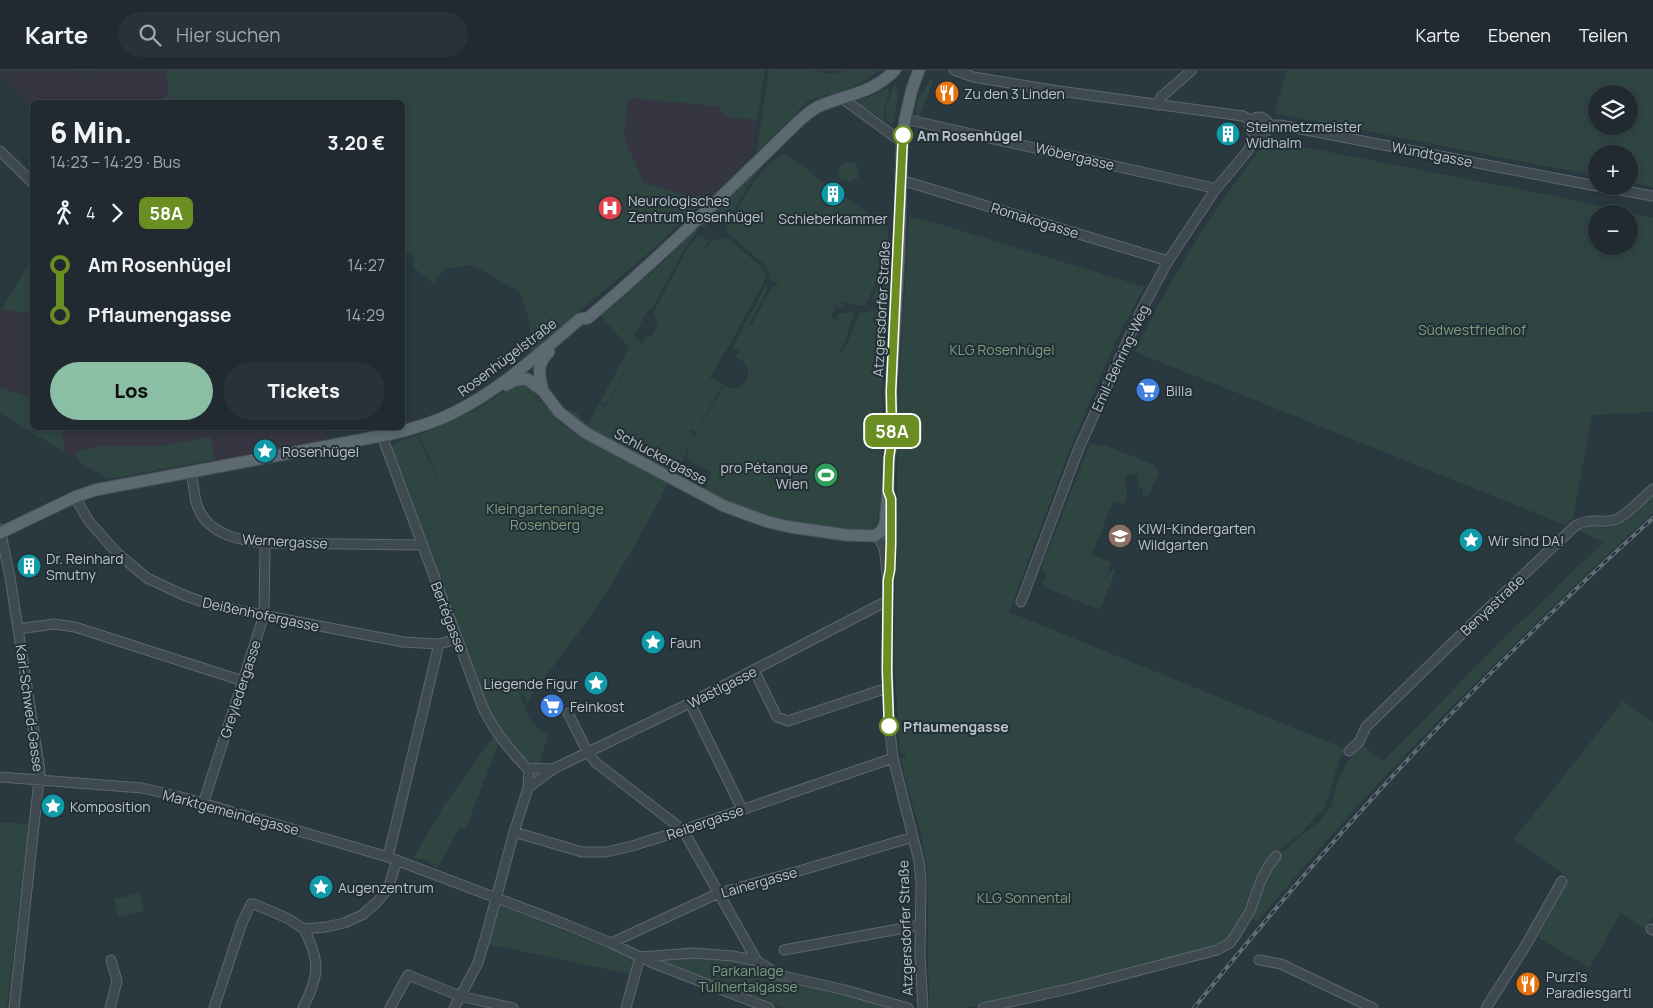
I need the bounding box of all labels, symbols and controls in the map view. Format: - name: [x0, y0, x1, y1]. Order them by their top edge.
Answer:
- search box: [118, 12, 468, 57]
- text: Karte: [25, 18, 88, 51]
- icon: search: [136, 21, 164, 49]
- text: Hier suchen: [176, 22, 280, 48]
- text: Karte: [1416, 23, 1460, 47]
- text: Ebenen: [1488, 23, 1551, 47]
- text: Teilen: [1579, 23, 1628, 47]
- restaurant icon: Zu den 3 Linden: [934, 80, 960, 106]
- place label: Zu den 3 Linden: [964, 84, 1065, 103]
- map controls: [1588, 85, 1638, 255]
- button: layers: [1588, 85, 1638, 135]
- text: 6 Min.: [50, 113, 132, 151]
- place label: Steinmetzmeister Widhalm: [1246, 117, 1362, 152]
- building icon: Steinmetzmeister Widhalm: [1215, 121, 1241, 147]
- marker: Am Rosenhügel: [893, 125, 913, 145]
- place label: Am Rosenhügel: [917, 126, 1023, 145]
- text: 3.20 €: [328, 130, 385, 156]
- street label: Wundtgasse: [1390, 137, 1474, 171]
- street label: Wöbergasse: [1034, 138, 1116, 174]
- button: +: [1588, 145, 1638, 195]
- text: 14:23 – 14:29 · Bus: [50, 151, 181, 173]
- building icon: Schieberkammer: [820, 181, 846, 207]
- place label: Neurologisches Zentrum Rosenhügel: [628, 191, 764, 226]
- hospital icon: Neurologisches Zentrum Rosenhügel: [597, 195, 623, 221]
- street label: Romakogasse: [989, 198, 1081, 242]
- icon: walk: [50, 199, 78, 227]
- icon: forward: [103, 199, 131, 227]
- text: 58A: [149, 201, 183, 225]
- text: 4: [86, 202, 95, 224]
- button: −: [1588, 205, 1638, 255]
- place label: Schieberkammer: [778, 209, 888, 228]
- street label: Atzgersdorfer Straße: [868, 241, 894, 377]
- text: Am Rosenhügel: [88, 252, 231, 278]
- text: 14:27: [347, 254, 385, 276]
- street label: Emil-Behring-Weg: [1087, 301, 1153, 415]
- text: Pflaumengasse: [88, 302, 231, 328]
- text: 14:29: [345, 304, 385, 326]
- street label: Rosenhügelstraße: [454, 314, 560, 400]
- park label: Südwestfriedhof: [1418, 320, 1526, 339]
- park label: KLG Rosenhügel: [950, 340, 1054, 359]
- button: Los: [50, 362, 213, 420]
- button: Tickets: [223, 362, 385, 420]
- supermarket icon: Billa: [1135, 377, 1161, 403]
- place label: Billa: [1166, 381, 1192, 400]
- line badge: 58A: [863, 415, 921, 447]
- text: 58A: [875, 419, 909, 443]
- street label: Schluckergasse: [611, 423, 711, 489]
- place icon: Rosenhügel: [252, 438, 278, 464]
- place label: Rosenhügel: [282, 442, 359, 461]
- place label: pro Pétanque Wien: [721, 458, 808, 493]
- sports icon: pro Pétanque Wien: [813, 462, 839, 488]
- park label: Kleingartenanlage Rosenberg: [486, 499, 604, 534]
- place label: KIWI-Kindergarten Wildgarten: [1138, 519, 1256, 554]
- school or university icon: KIWI-Kindergarten Wildgarten: [1107, 523, 1133, 549]
- place icon: Wir sind DA!: [1458, 527, 1484, 553]
- street label: Wernergasse: [242, 529, 328, 553]
- place label: Wir sind DA!: [1488, 531, 1564, 550]
- place label: Dr. Reinhard Smutny: [46, 549, 124, 584]
- building icon: Dr. Reinhard Smutny: [16, 553, 42, 579]
- street label: Benyastraße: [1456, 570, 1528, 640]
- street label: Bertégasse: [427, 579, 471, 655]
- street label: Deißenhofergasse: [201, 592, 321, 636]
- place icon: Faun: [640, 629, 666, 655]
- place label: Faun: [670, 633, 701, 652]
- street label: Greyledergasse: [215, 638, 265, 740]
- street label: Karl-Schwed-Gasse: [12, 643, 48, 773]
- street label: Wastlgasse: [684, 661, 760, 713]
- place icon: Liegende Figur: [583, 670, 609, 696]
- place label: Liegende Figur: [484, 674, 578, 693]
- supermarket icon: Feinkost: [539, 693, 565, 719]
- place label: Feinkost: [570, 697, 625, 716]
- marker: Pflaumengasse: [879, 716, 899, 736]
- place label: Pflaumengasse: [903, 717, 1009, 736]
- street label: Marktgemeindegasse: [161, 785, 301, 839]
- place icon: Komposition: [40, 793, 66, 819]
- place label: Komposition: [70, 797, 151, 816]
- street label: Reibergasse: [664, 800, 746, 844]
- street label: Atzgersdorfer Straße: [893, 860, 917, 996]
- street label: Lainergasse: [719, 862, 799, 902]
- place icon: Augenzentrum: [308, 874, 334, 900]
- place label: Augenzentrum: [338, 878, 434, 897]
- park label: KLG Sonnental: [977, 888, 1071, 907]
- park label: Parkanlage Tullnertalgasse: [698, 961, 798, 996]
- place label: Purzl's Paradiesgartl: [1546, 967, 1632, 1002]
- restaurant icon: Purzl's Paradiesgartl: [1515, 971, 1541, 997]

